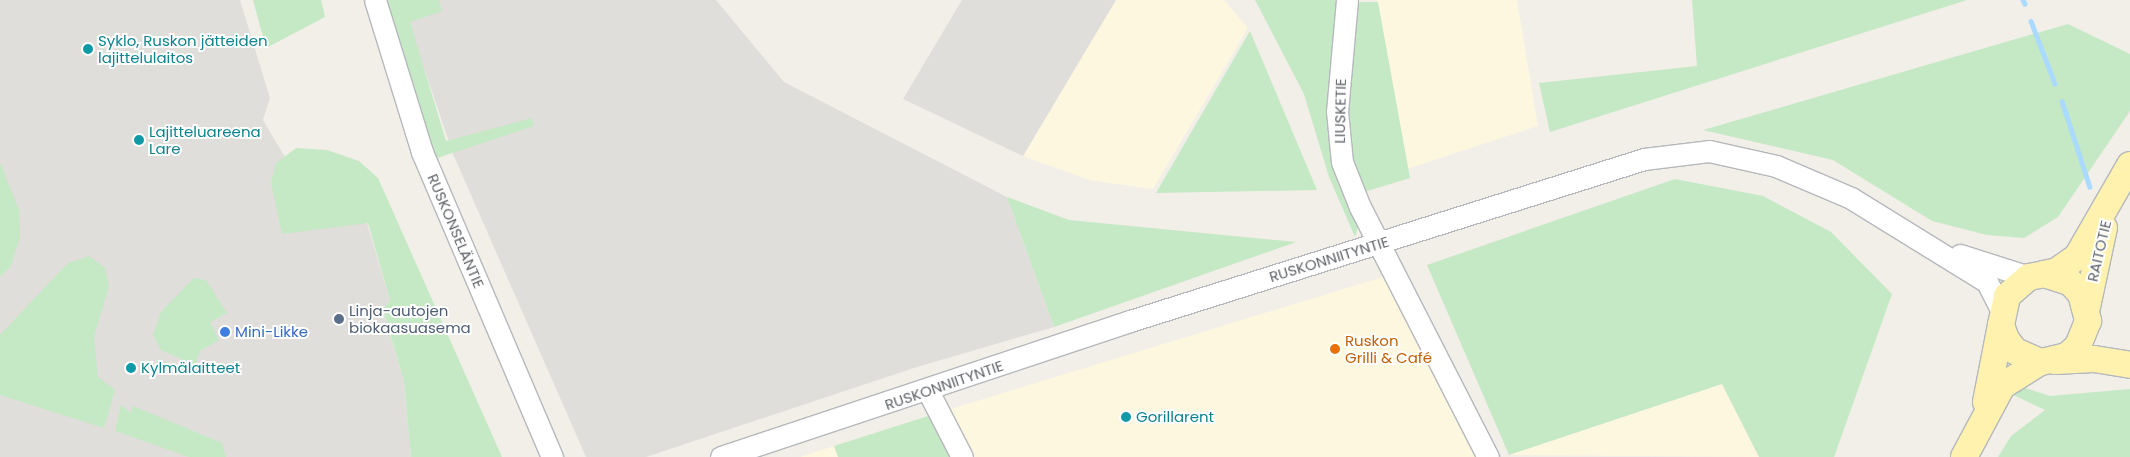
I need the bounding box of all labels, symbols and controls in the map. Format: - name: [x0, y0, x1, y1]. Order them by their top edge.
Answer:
- place label: Syklo, Ruskon jätteiden lajittelulaitos: [98, 31, 268, 66]
- marker: Syklo, Ruskon jätteiden lajittelulaitos: [82, 43, 94, 55]
- street label: LIUSKETIE: [1330, 78, 1350, 144]
- place label: Lajitteluareena Lare: [149, 122, 261, 157]
- marker: Lajitteluareena Lare: [133, 134, 145, 146]
- street label: RUSKONSELÄNTIE: [424, 171, 488, 291]
- street label: RAITOTIE: [2083, 219, 2115, 283]
- street label: RUSKONNIITYNTIE: [1267, 232, 1391, 286]
- place label: Linja-autojen biokaasuasema: [349, 301, 471, 336]
- marker: Linja-autojen biokaasuasema: [333, 313, 345, 325]
- place label: Mini-Likke: [235, 323, 308, 341]
- marker: Mini-Likke: [219, 326, 231, 338]
- place label: Ruskon Grilli & Café: [1345, 331, 1432, 366]
- marker: Ruskon Grilli & Café: [1329, 343, 1341, 355]
- street label: RUSKONNIITYNTIE: [882, 356, 1006, 414]
- place label: Kylmälaitteet: [141, 359, 240, 377]
- marker: Kylmälaitteet: [125, 362, 137, 374]
- place label: Gorillarent: [1136, 408, 1214, 426]
- marker: Gorillarent: [1120, 411, 1132, 423]

